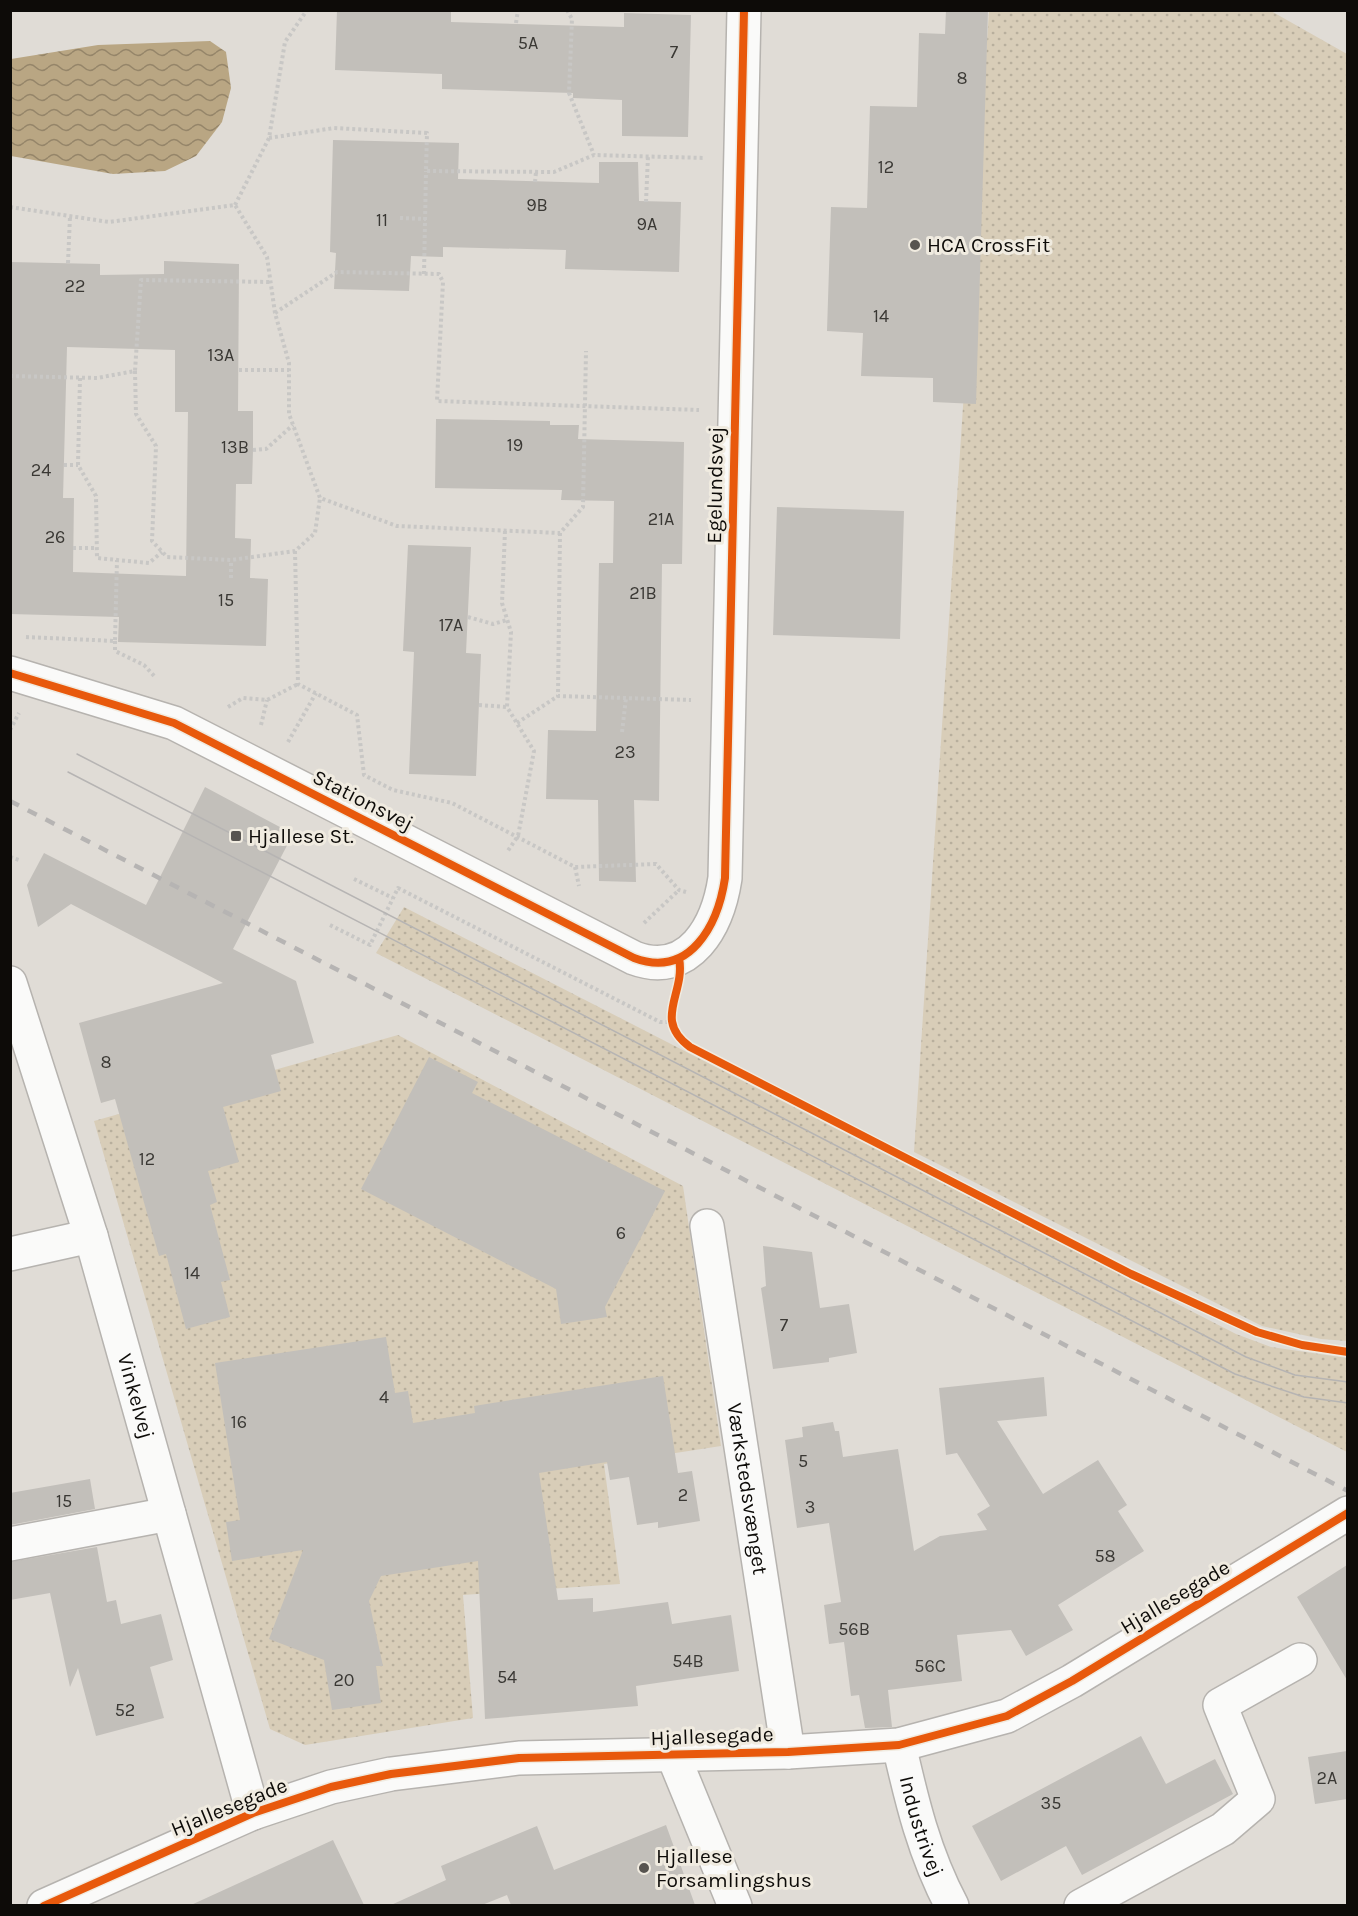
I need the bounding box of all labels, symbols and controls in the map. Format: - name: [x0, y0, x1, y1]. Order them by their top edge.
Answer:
- house number: 5A: [518, 32, 538, 54]
- house number: 7: [670, 41, 679, 63]
- house number: 8: [956, 67, 968, 89]
- house number: 12: [878, 156, 894, 178]
- house number: 9B: [526, 194, 548, 216]
- house number: 11: [376, 209, 388, 231]
- house number: 9A: [637, 213, 657, 235]
- place label: HCA CrossFit: [927, 233, 1050, 257]
- marker: HCA CrossFit: [908, 238, 922, 252]
- house number: 22: [65, 275, 85, 297]
- house number: 14: [873, 305, 889, 327]
- house number: 13A: [208, 344, 234, 366]
- street label: Egelundsvej: [702, 426, 728, 544]
- house number: 19: [507, 434, 523, 456]
- house number: 13B: [221, 436, 249, 458]
- house number: 24: [31, 459, 51, 481]
- house number: 21A: [648, 508, 674, 530]
- house number: 26: [45, 526, 65, 548]
- house number: 21B: [629, 582, 657, 604]
- house number: 15: [218, 589, 234, 611]
- house number: 17A: [439, 614, 463, 636]
- house number: 23: [614, 741, 636, 763]
- street label: Stationsvej: [309, 764, 417, 836]
- place label: Hjallese St.: [248, 824, 354, 848]
- marker: Hjallese St.: [229, 829, 243, 843]
- house number: 8: [100, 1051, 112, 1073]
- house number: 12: [139, 1148, 155, 1170]
- house number: 6: [616, 1222, 626, 1244]
- house number: 14: [184, 1262, 200, 1284]
- house number: 7: [780, 1314, 789, 1336]
- street label: Vinkelvej: [113, 1351, 159, 1441]
- house number: 4: [379, 1386, 389, 1408]
- street label: Værkstedsvænget: [722, 1401, 773, 1576]
- house number: 16: [231, 1411, 247, 1433]
- house number: 5: [798, 1450, 808, 1472]
- house number: 2: [678, 1484, 688, 1506]
- house number: 15: [56, 1490, 72, 1512]
- house number: 3: [805, 1496, 815, 1518]
- house number: 58: [1094, 1545, 1116, 1567]
- street label: Hjallesegade: [1116, 1555, 1234, 1639]
- house number: 56B: [838, 1618, 870, 1640]
- house number: 54B: [672, 1650, 704, 1672]
- house number: 56C: [914, 1655, 946, 1677]
- house number: 54: [497, 1666, 517, 1688]
- house number: 20: [333, 1669, 355, 1691]
- house number: 52: [115, 1699, 135, 1721]
- street label: Hjallesegade: [650, 1722, 774, 1750]
- house number: 2A: [1317, 1767, 1337, 1789]
- street label: Hjallesegade: [167, 1773, 291, 1841]
- street label: Industrivej: [895, 1773, 949, 1880]
- house number: 35: [1041, 1792, 1061, 1814]
- place label: Hjallese Forsamlingshus: [656, 1844, 812, 1892]
- marker: Hjallese Forsamlingshus: [637, 1861, 651, 1875]

